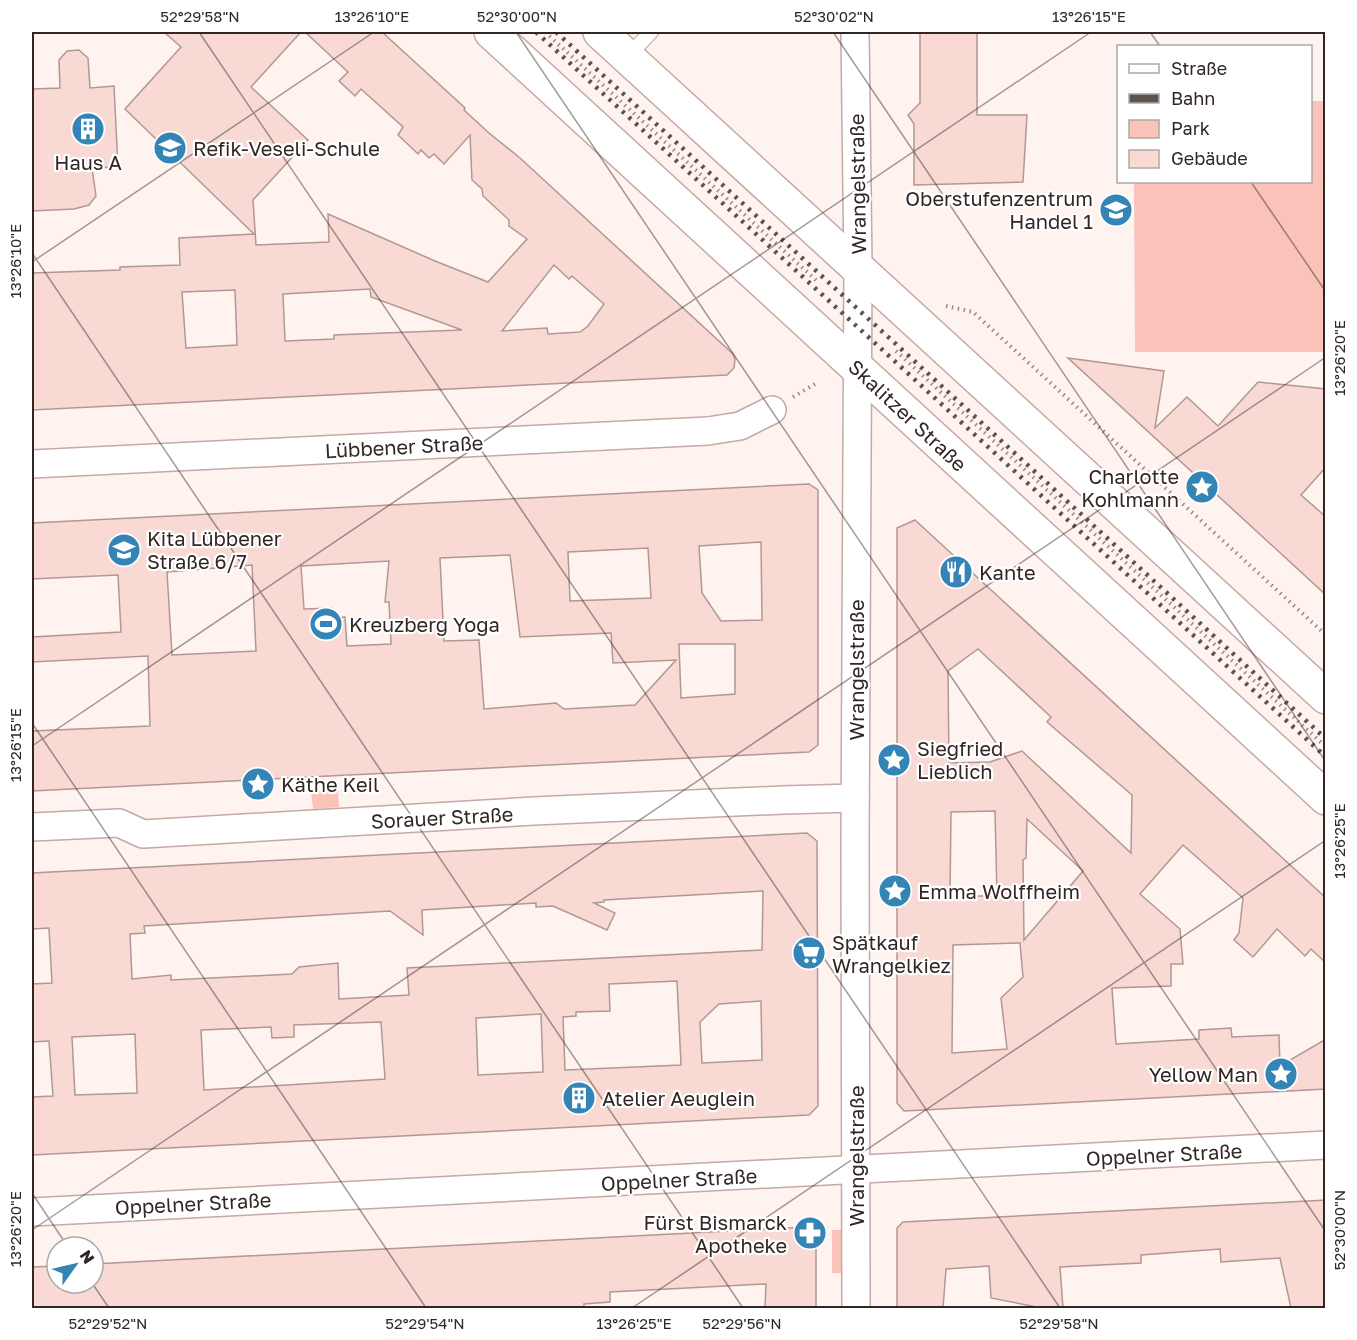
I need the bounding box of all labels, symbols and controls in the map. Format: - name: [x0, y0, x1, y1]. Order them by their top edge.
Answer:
- text: 52°29'58"N: [160, 7, 240, 25]
- text: 13°26'10"E: [335, 7, 409, 25]
- text: 52°30'00"N: [477, 7, 557, 25]
- text: 52°30'02"N: [794, 7, 874, 25]
- text: 13°26'15"E: [1052, 7, 1126, 25]
- legend: [1117, 45, 1312, 183]
- text: Straße: [1171, 57, 1227, 79]
- text: Bahn: [1171, 87, 1215, 109]
- building icon: Haus A: [70, 111, 106, 147]
- street label: Wrangelstraße: [844, 113, 870, 255]
- text: Park: [1171, 117, 1210, 139]
- school or university icon: Refik-Veseli-Schule: [152, 130, 188, 166]
- place label: Refik-Veseli-Schule: [193, 136, 380, 160]
- text: Gebäude: [1171, 147, 1248, 169]
- place label: Haus A: [54, 150, 122, 174]
- place label: Oberstufenzentrum Handel 1: [905, 186, 1093, 233]
- school or university icon: Oberstufenzentrum Handel 1: [1098, 192, 1134, 228]
- text: 13°26'10"E: [6, 224, 24, 298]
- text: 13°26'20"E: [1330, 320, 1348, 396]
- street label: Skalitzer Straße: [844, 354, 972, 476]
- street label: Lübbener Straße: [324, 430, 484, 462]
- place label: Charlotte Kohlmann: [1081, 464, 1179, 511]
- place icon: Charlotte Kohlmann: [1184, 469, 1220, 505]
- place label: Kita Lübbener Straße 6/7: [147, 526, 282, 573]
- school or university icon: Kita Lübbener Straße 6/7: [106, 532, 142, 568]
- restaurant icon: Kante: [938, 554, 974, 590]
- place label: Kante: [979, 560, 1036, 584]
- street label: Wrangelstraße: [844, 600, 868, 741]
- sports icon: Kreuzberg Yoga: [308, 606, 344, 642]
- place label: Kreuzberg Yoga: [349, 612, 500, 636]
- text: 13°26'15"E: [6, 708, 24, 782]
- place label: Siegfried Lieblich: [917, 736, 1003, 783]
- place icon: Siegfried Lieblich: [876, 742, 912, 778]
- place icon: Käthe Keil: [240, 766, 276, 802]
- place label: Käthe Keil: [281, 772, 379, 796]
- street label: Sorauer Straße: [370, 801, 514, 833]
- text: 13°26'25"E: [1330, 803, 1348, 879]
- place icon: Emma Wolffheim: [877, 873, 913, 909]
- place label: Emma Wolffheim: [918, 879, 1080, 903]
- place label: Spätkauf Wrangelkiez: [832, 930, 951, 977]
- supermarket icon: Spätkauf Wrangelkiez: [791, 935, 827, 971]
- place icon: Yellow Man: [1263, 1056, 1299, 1092]
- place label: Yellow Man: [1149, 1062, 1258, 1086]
- building icon: Atelier Aeuglein: [561, 1080, 597, 1116]
- place label: Atelier Aeuglein: [602, 1086, 755, 1110]
- street label: Wrangelstraße: [844, 1086, 868, 1227]
- street label: Oppelner Straße: [1085, 1138, 1243, 1170]
- street label: Oppelner Straße: [600, 1163, 758, 1195]
- street label: Oppelner Straße: [114, 1187, 272, 1219]
- text: 52°30'00"N: [1330, 1190, 1348, 1270]
- text: 13°26'20"E: [6, 1191, 24, 1267]
- place label: Fürst Bismarck Apotheke: [643, 1210, 787, 1257]
- pharmacy icon: Fürst Bismarck Apotheke: [792, 1215, 828, 1251]
- north arrow: [45, 1235, 105, 1295]
- text: N: [76, 1246, 99, 1267]
- text: 52°29'52"N: [69, 1314, 147, 1332]
- text: 52°29'54"N: [385, 1314, 465, 1332]
- text: 13°26'25"E: [596, 1314, 672, 1332]
- text: 52°29'56"N: [702, 1314, 782, 1332]
- text: 52°29'58"N: [1019, 1314, 1099, 1332]

